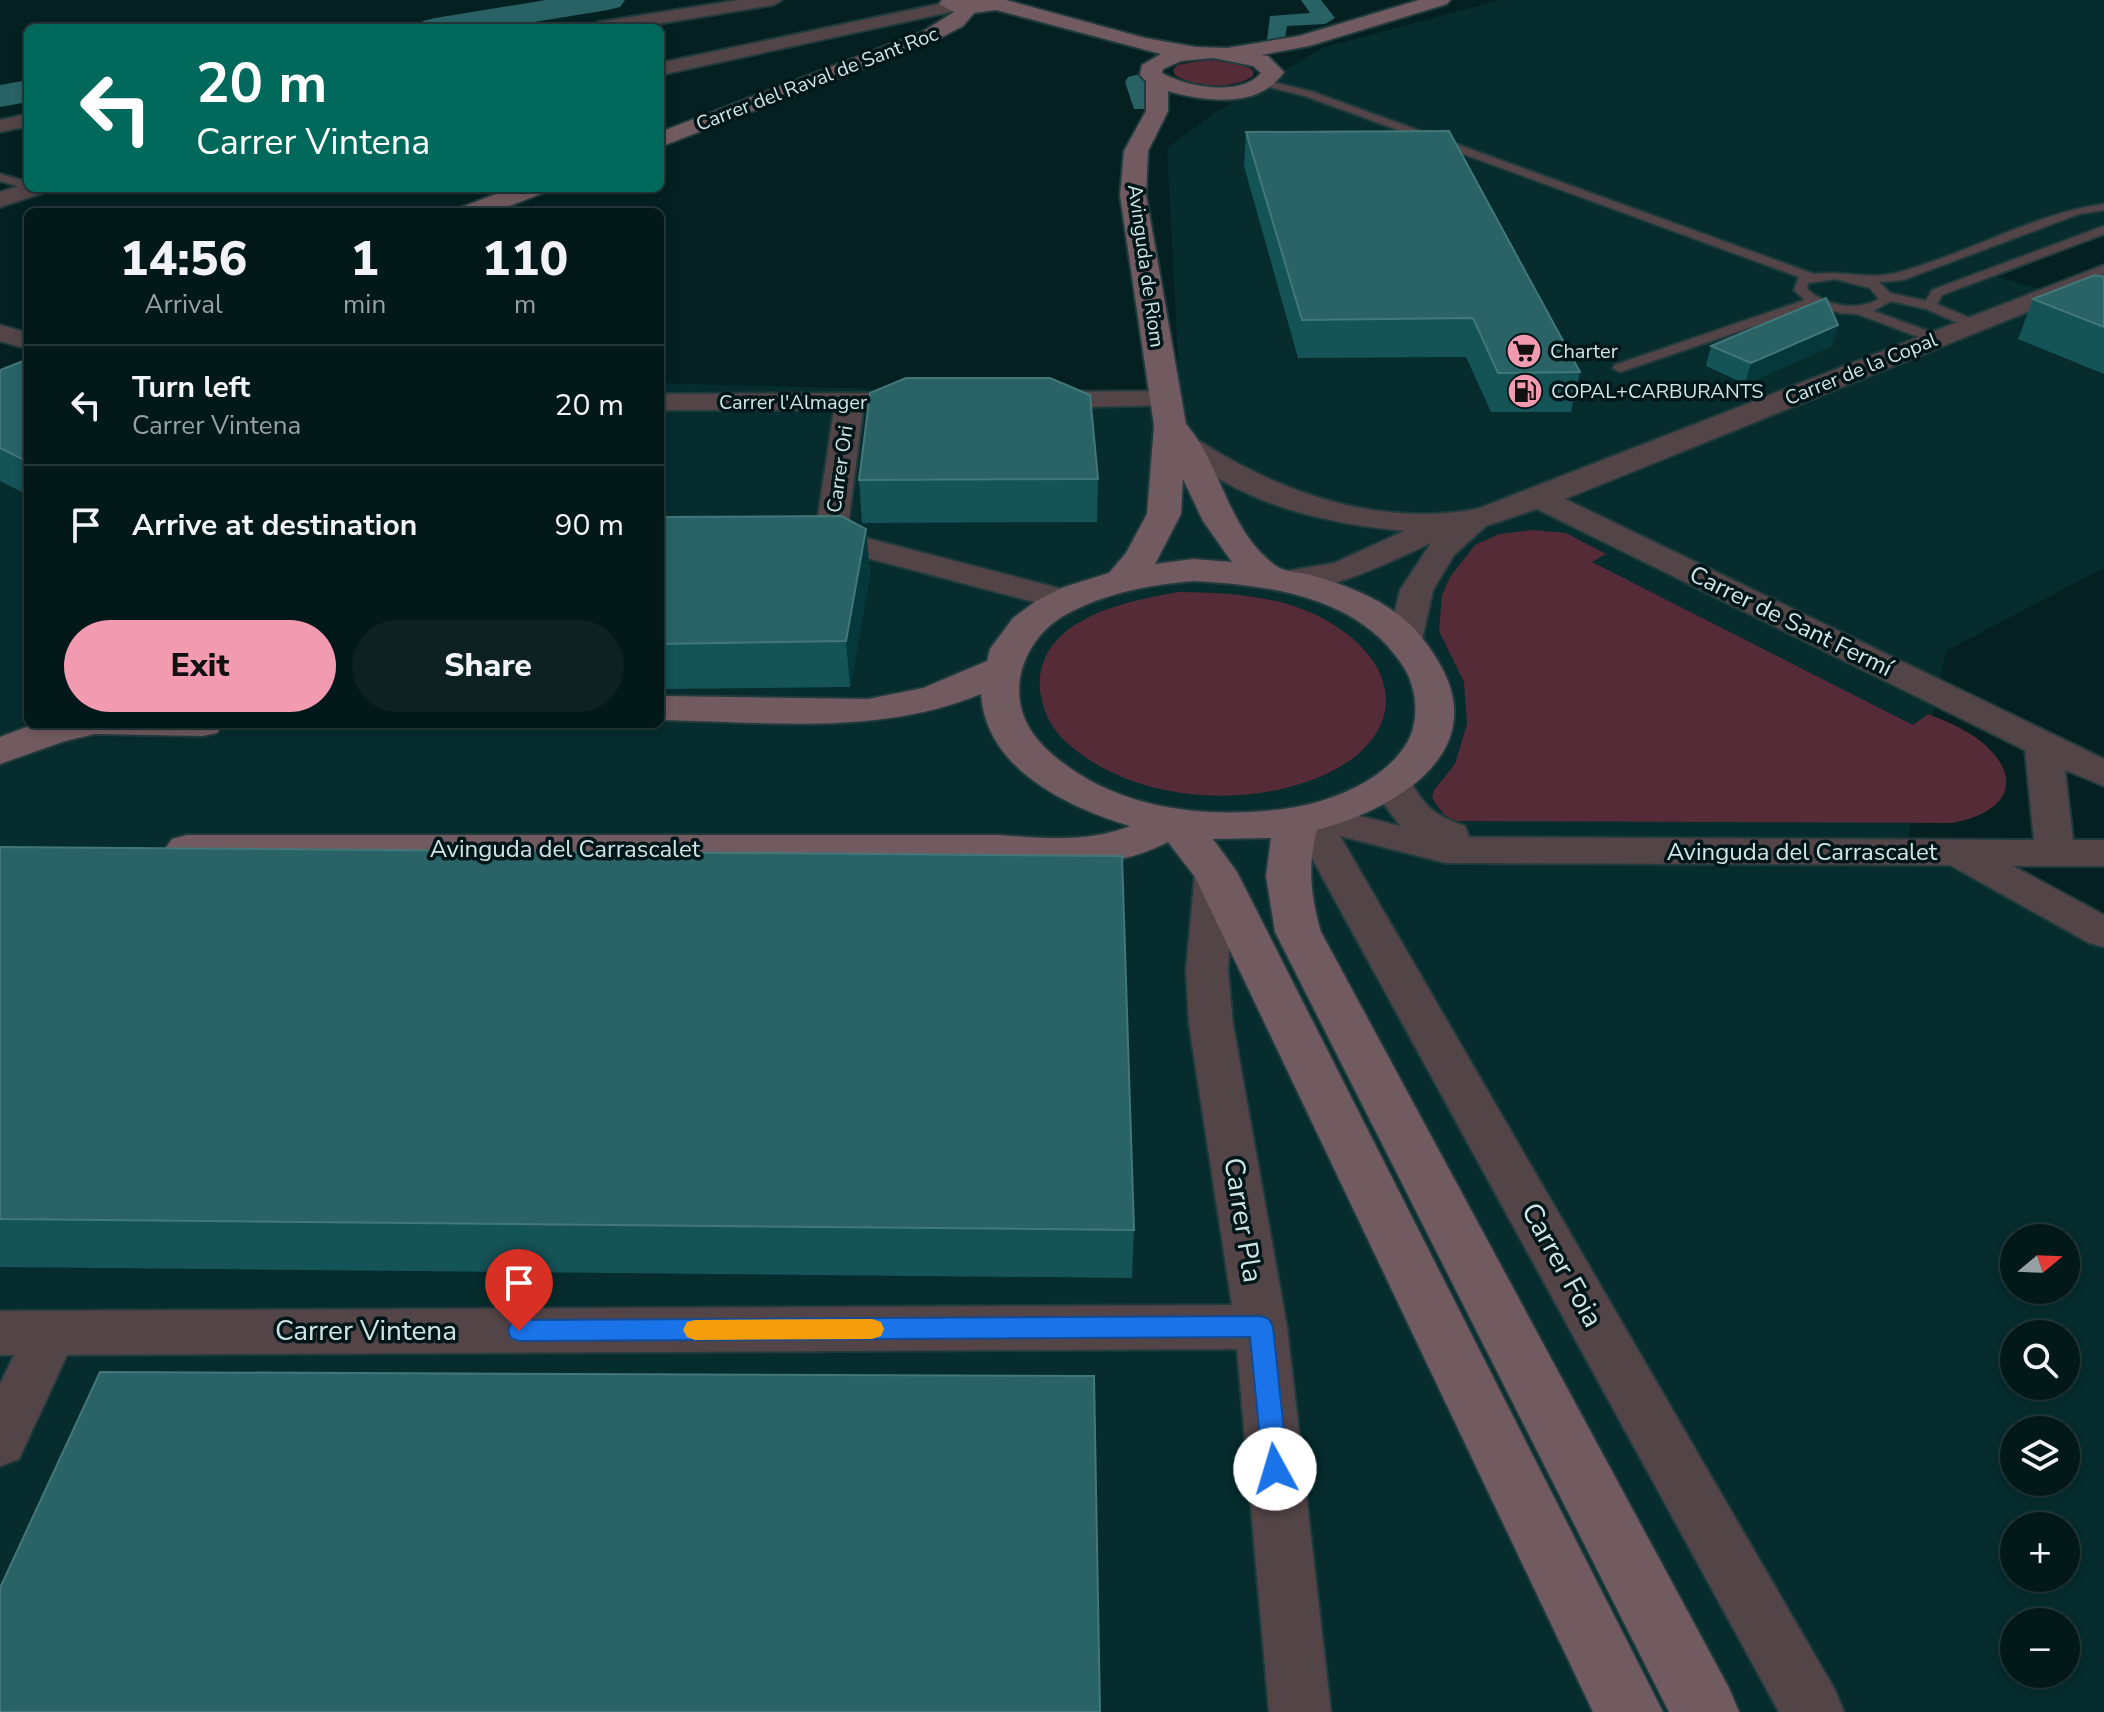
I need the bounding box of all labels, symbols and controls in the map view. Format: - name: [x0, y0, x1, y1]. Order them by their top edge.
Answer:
- street label: Carrer del Raval de Sant Roc: [692, 20, 942, 138]
- text: 20 m: [196, 45, 327, 122]
- icon: left: [64, 56, 168, 160]
- text: Carrer Vintena: [196, 118, 430, 167]
- street label: Avinguda de Riom: [1121, 183, 1171, 349]
- text: 14:56: [120, 226, 247, 292]
- text: 1: [350, 226, 379, 292]
- text: 110: [482, 226, 568, 292]
- text: Arrival: [144, 287, 223, 322]
- text: min: [343, 287, 386, 322]
- text: m: [514, 287, 536, 322]
- street label: Carrer de la Copal: [1781, 326, 1941, 412]
- supermarket icon: Charter: [1505, 332, 1543, 370]
- place label: Charter: [1550, 338, 1618, 365]
- text: Turn left: [132, 367, 250, 408]
- fuel station icon: COPAL+CARBURANTS: [1506, 372, 1544, 410]
- place label: COPAL+CARBURANTS: [1551, 378, 1764, 405]
- icon: left: [64, 383, 108, 427]
- text: 20 m: [555, 385, 624, 426]
- street label: Carrer l'Almager: [719, 389, 867, 416]
- text: Carrer Vintena: [132, 408, 301, 443]
- street label: Carrer Ori: [821, 424, 859, 514]
- icon: arrive: [64, 503, 108, 547]
- text: Arrive at destination: [132, 505, 417, 546]
- text: 90 m: [555, 505, 624, 546]
- street label: Carrer de Sant Fermí: [1684, 558, 1899, 685]
- button: Exit: [64, 620, 336, 712]
- button: Share: [352, 620, 624, 712]
- street label: Avinguda del Carrascalet: [430, 833, 701, 865]
- street label: Avinguda del Carrascalet: [1667, 836, 1938, 868]
- street label: Carrer Pla: [1214, 1155, 1272, 1285]
- street label: Carrer Foia: [1512, 1196, 1612, 1334]
- north arrow: [2000, 1224, 2080, 1304]
- map controls: [2000, 1224, 2080, 1688]
- pin: [485, 1249, 553, 1331]
- icon: arrive: [497, 1261, 541, 1305]
- street label: Carrer Vintena: [275, 1312, 457, 1350]
- button: search: [2000, 1320, 2080, 1400]
- button: layers: [2000, 1416, 2080, 1496]
- position arrow: [1233, 1427, 1317, 1511]
- button: +: [2000, 1512, 2080, 1592]
- button: −: [2000, 1608, 2080, 1688]

